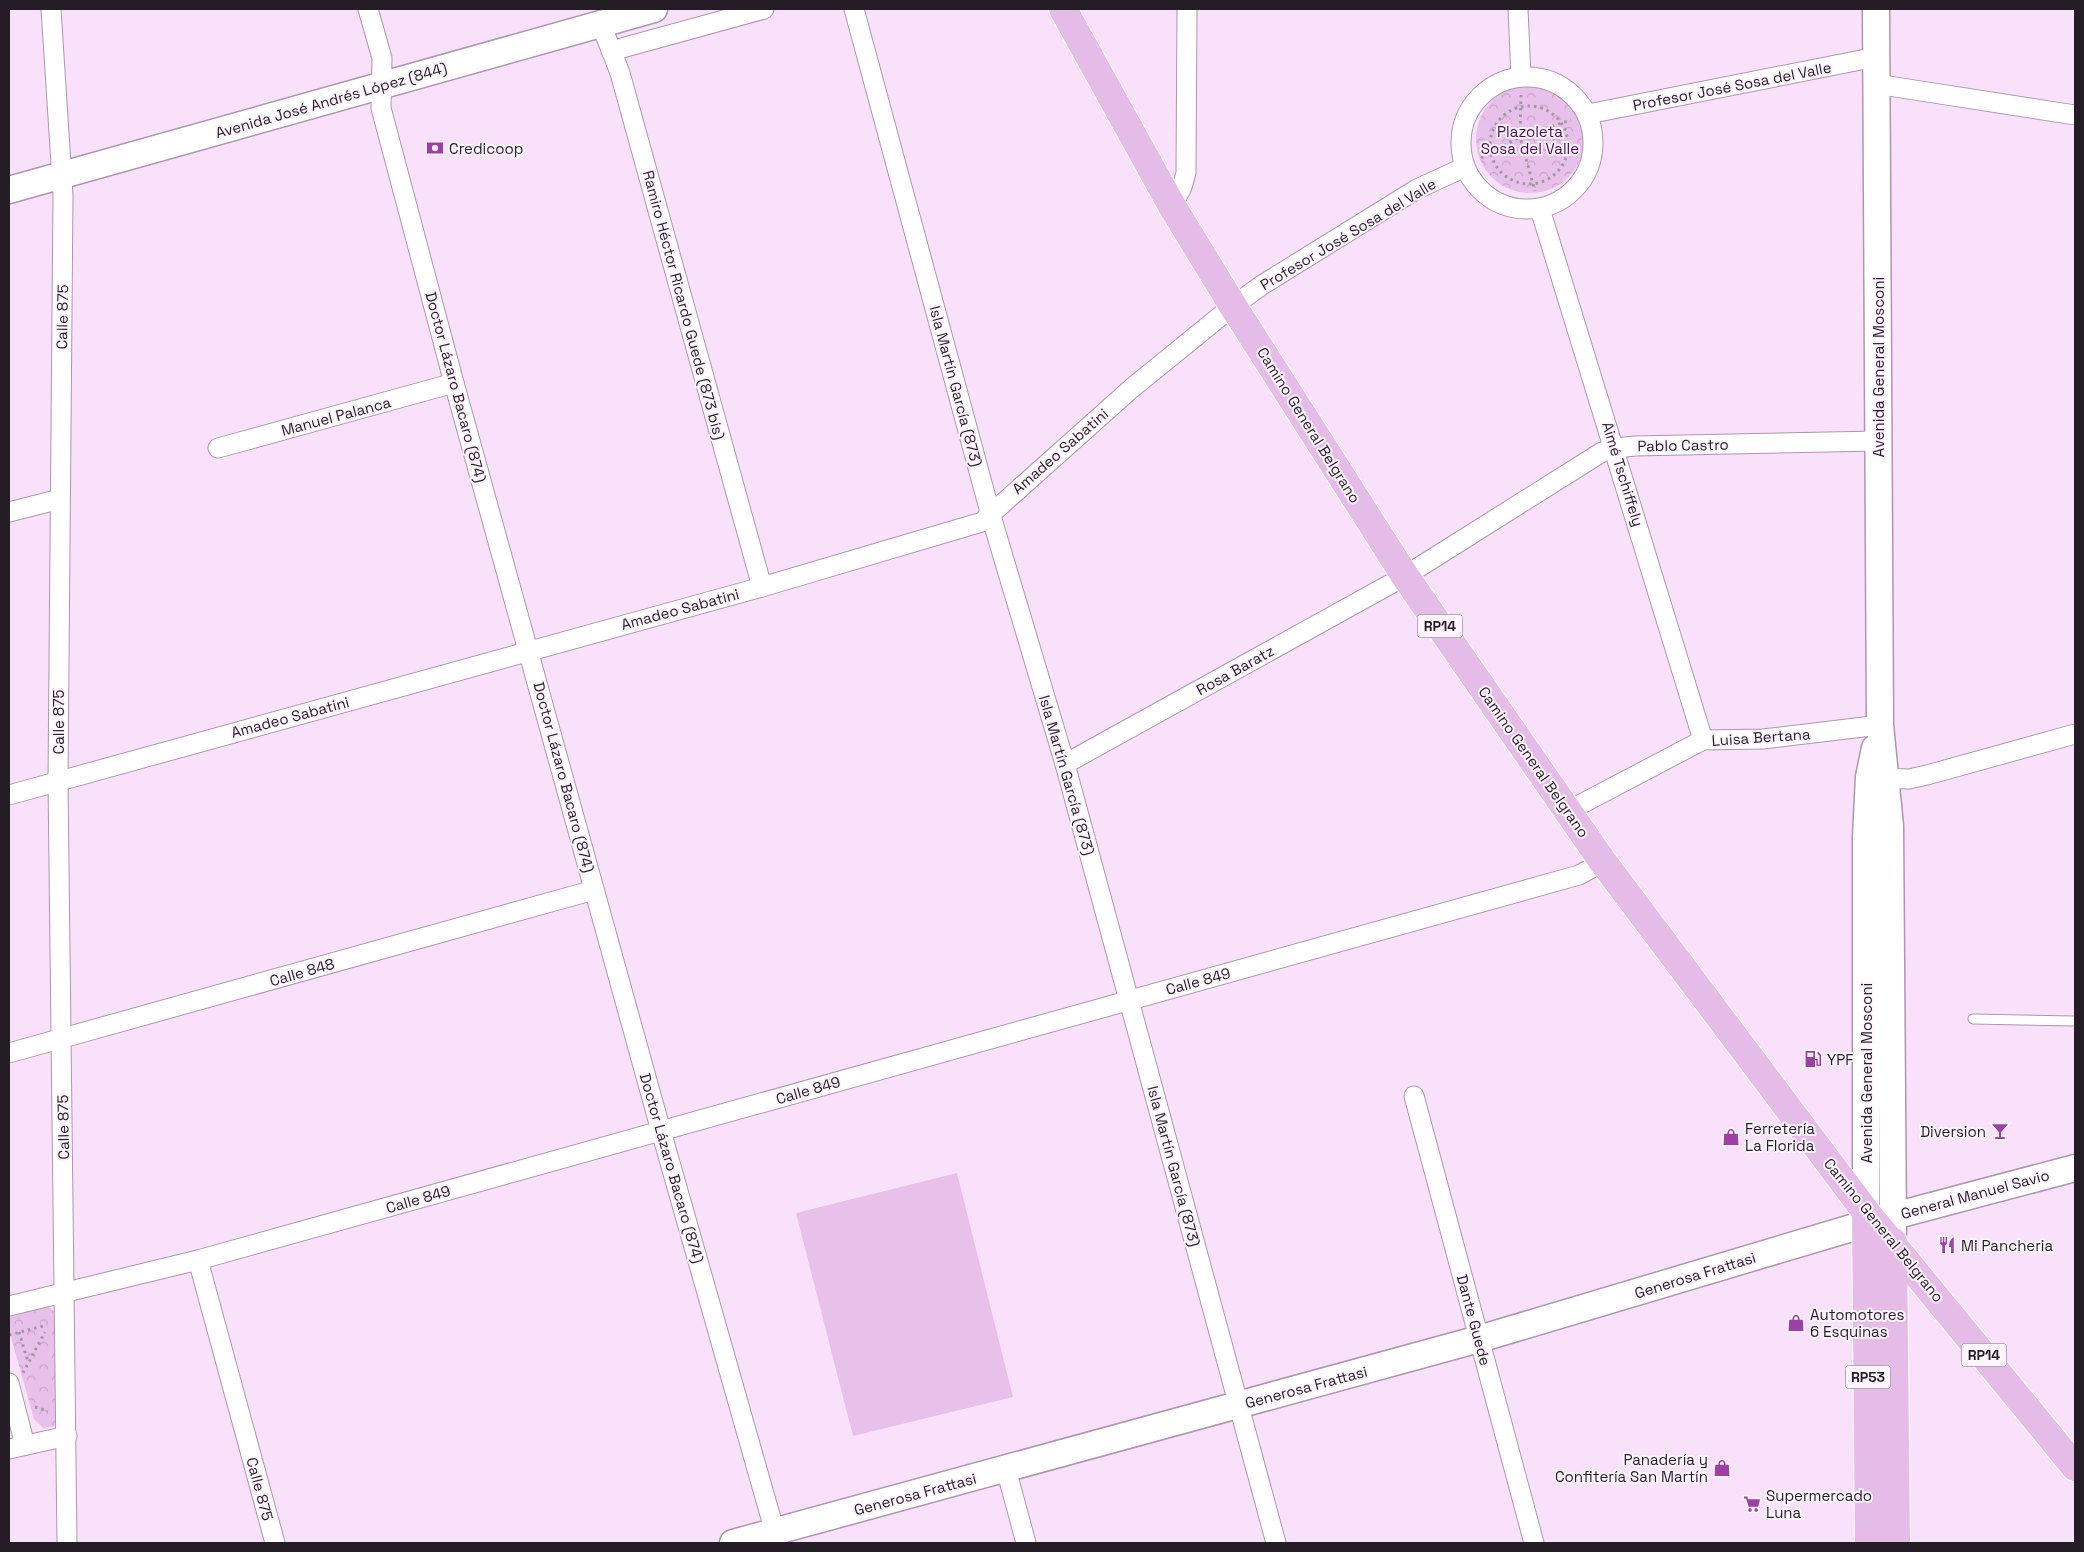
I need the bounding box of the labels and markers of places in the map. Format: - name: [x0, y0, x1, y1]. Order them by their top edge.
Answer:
- bank icon: Credicoop: [425, 138, 445, 158]
- place label: Credicoop: [449, 139, 523, 158]
- fuel station icon: YPF: [1803, 1049, 1823, 1069]
- place label: YPF: [1827, 1050, 1853, 1069]
- place label: Ferretería La Florida: [1745, 1119, 1815, 1155]
- bar icon: Diversion: [1990, 1121, 2010, 1141]
- place label: Diversion: [1920, 1122, 1986, 1141]
- shop icon: Ferretería La Florida: [1721, 1127, 1741, 1147]
- restaurant icon: Mi Pancheria: [1937, 1235, 1957, 1255]
- place label: Mi Pancheria: [1961, 1236, 2054, 1255]
- place label: Automotores 6 Esquinas: [1810, 1305, 1905, 1341]
- shop icon: Automotores 6 Esquinas: [1786, 1313, 1806, 1333]
- place label: Panadería y Confitería San Martín: [1555, 1450, 1708, 1486]
- shop icon: Panadería y Confitería San Martín: [1712, 1458, 1732, 1478]
- place label: Supermercado Luna: [1766, 1486, 1872, 1522]
- supermarket icon: Supermercado Luna: [1742, 1494, 1762, 1514]

